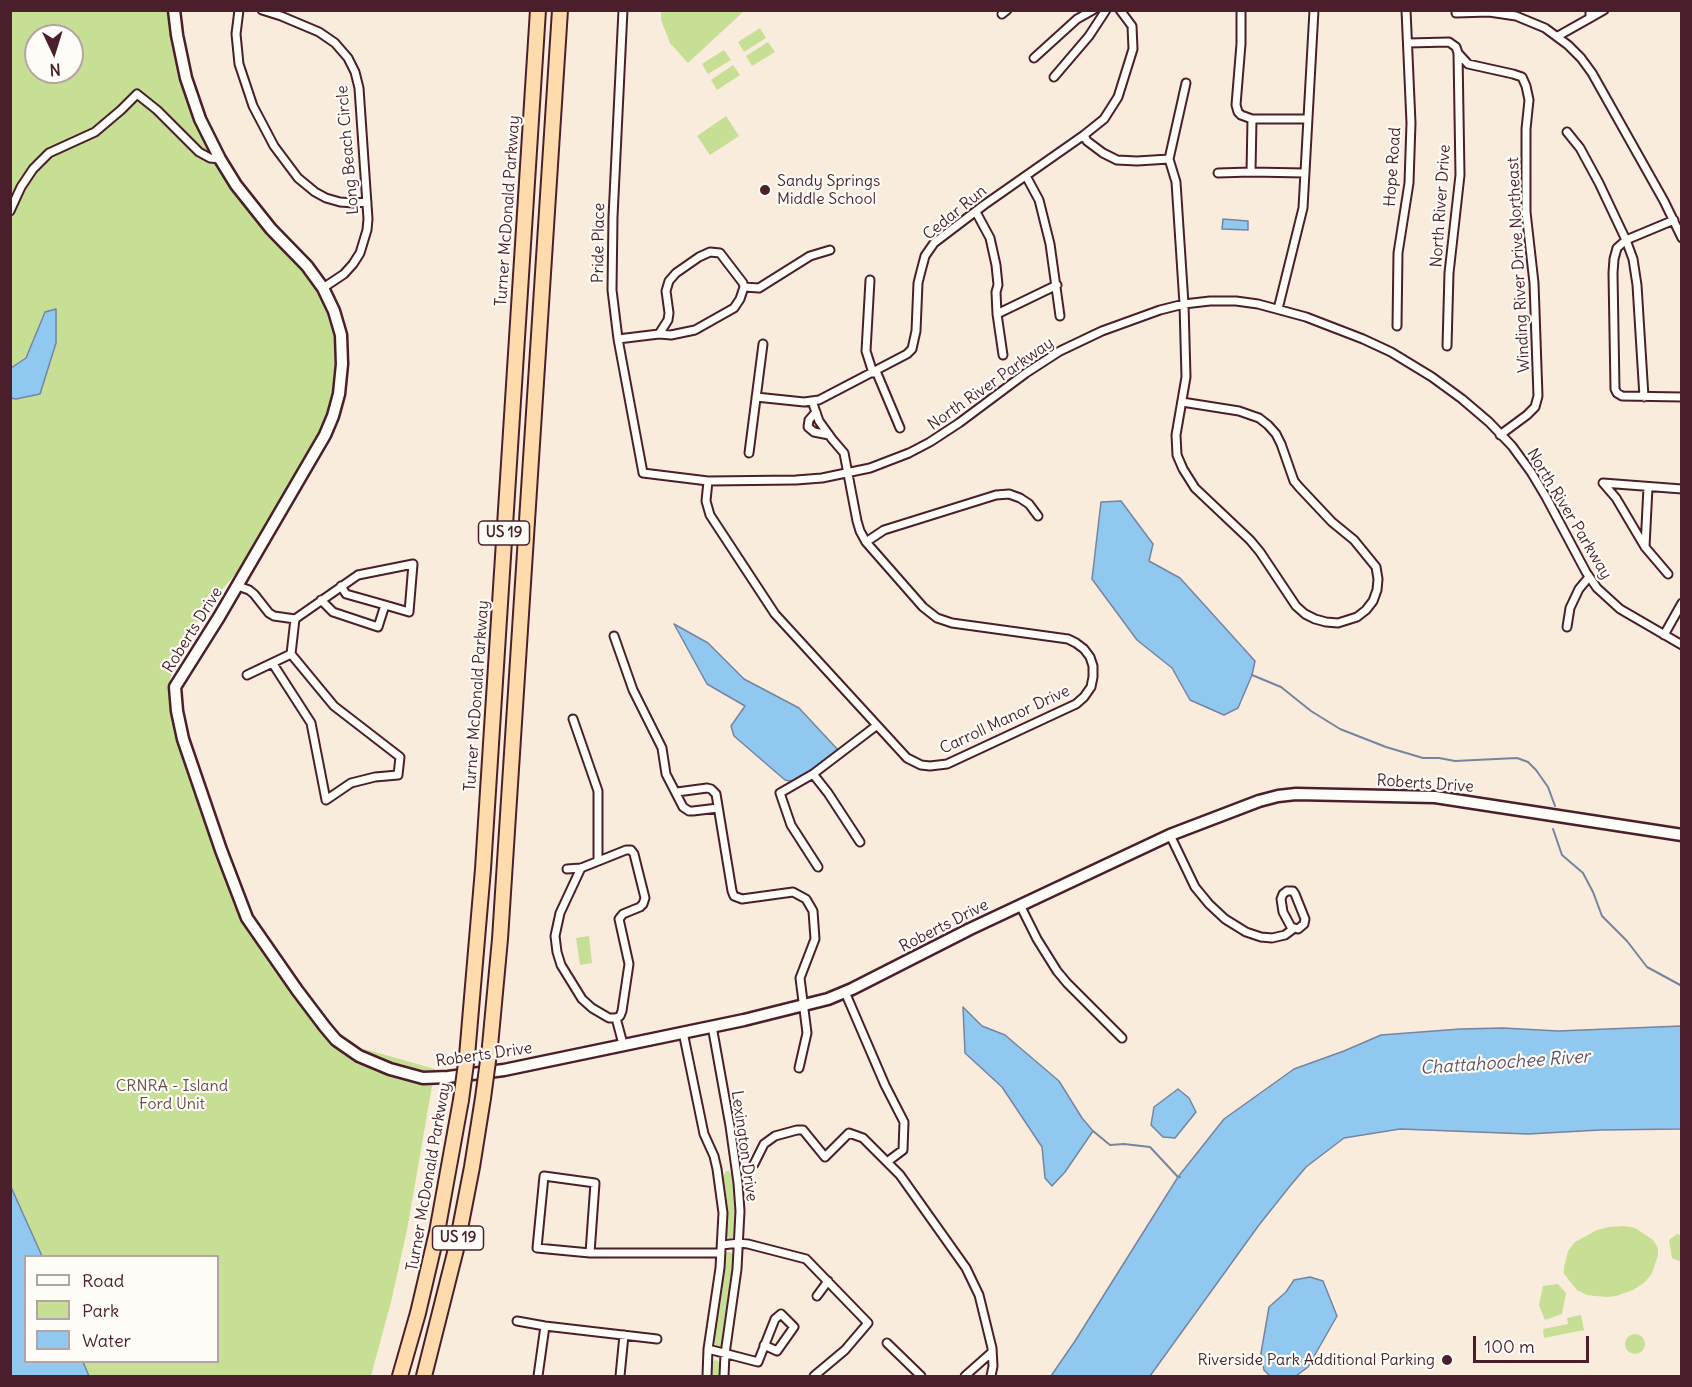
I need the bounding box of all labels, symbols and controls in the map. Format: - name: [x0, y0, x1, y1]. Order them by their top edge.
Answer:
- north arrow: [24, 24, 84, 84]
- text: N: [49, 60, 61, 80]
- street label: Long Beach Circle: [333, 85, 363, 215]
- street label: Turner McDonald Parkway: [492, 115, 524, 307]
- street label: Hope Road: [1381, 127, 1405, 207]
- street label: North River Drive: [1427, 144, 1455, 268]
- street label: Winding River Drive Northeast: [1504, 157, 1534, 373]
- place label: Sandy Springs Middle School: [777, 171, 880, 209]
- street label: Cedar Run: [919, 182, 991, 244]
- marker: Sandy Springs Middle School: [758, 183, 772, 197]
- street label: Pride Place: [589, 203, 609, 283]
- street label: North River Parkway: [924, 333, 1058, 435]
- street label: North River Parkway: [1522, 445, 1616, 583]
- road number: US 19: [478, 521, 530, 545]
- street label: Roberts Drive: [159, 584, 227, 676]
- street label: Turner McDonald Parkway: [461, 600, 493, 792]
- street label: Carroll Manor Drive: [937, 682, 1073, 758]
- street label: Roberts Drive: [1376, 771, 1474, 797]
- street label: Roberts Drive: [896, 895, 992, 957]
- street label: Roberts Drive: [434, 1039, 534, 1071]
- water label: Chattahoochee River: [1419, 1046, 1591, 1080]
- park label: CRNRA - Island Ford Unit: [116, 1076, 228, 1114]
- street label: Turner McDonald Parkway: [403, 1081, 455, 1273]
- street label: Lexington Drive: [727, 1089, 761, 1203]
- road number: US 19: [432, 1226, 484, 1250]
- legend: [24, 1255, 219, 1363]
- text: Road: [82, 1269, 124, 1292]
- text: Park: [82, 1299, 119, 1322]
- scale bar: [1476, 1324, 1592, 1362]
- text: Water: [82, 1329, 131, 1352]
- text: 100 m: [1484, 1335, 1535, 1358]
- place label: Riverside Park Additional Parking: [1198, 1350, 1435, 1370]
- marker: Riverside Park Additional Parking: [1440, 1353, 1454, 1367]

